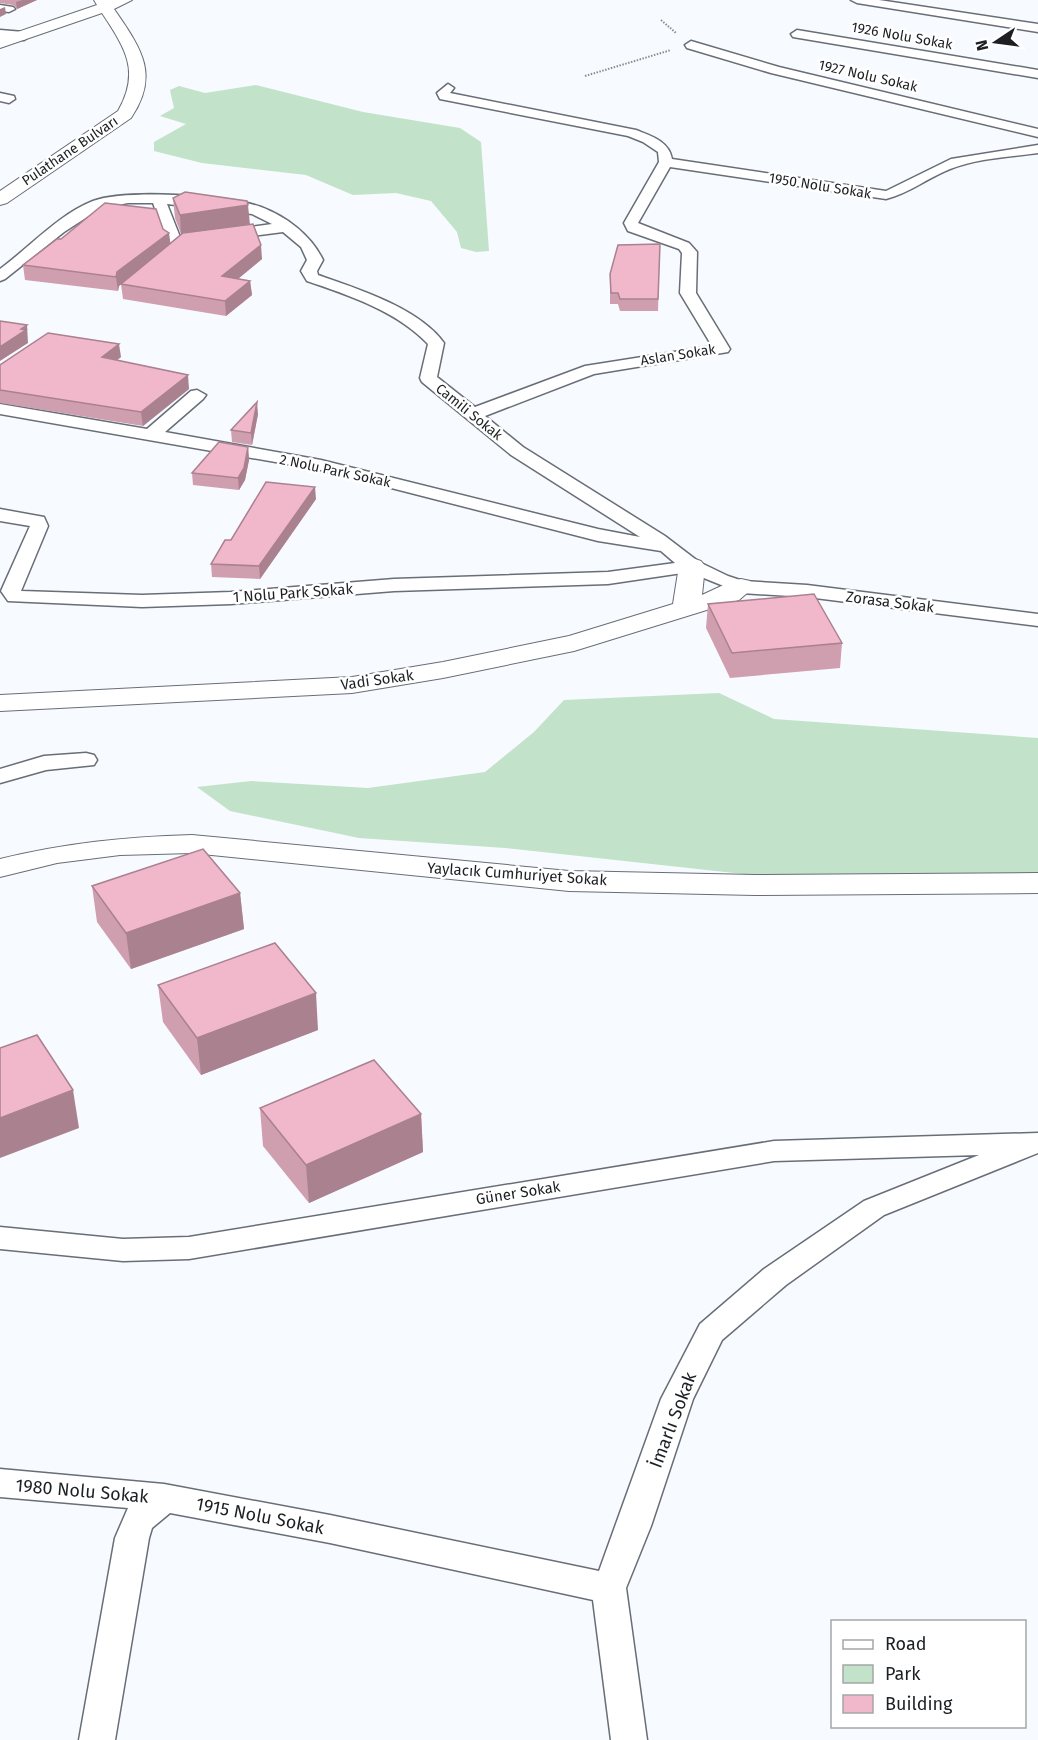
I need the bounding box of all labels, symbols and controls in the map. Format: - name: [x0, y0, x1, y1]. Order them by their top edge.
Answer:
- north arrow: [966, 12, 1026, 72]
- street label: 1926 Nolu Sokak: [850, 19, 955, 53]
- text: N: [971, 38, 992, 53]
- street label: 1927 Nolu Sokak: [817, 56, 920, 96]
- street label: Pulathane Bulvarı: [19, 113, 121, 189]
- street label: 1950 Nolu Sokak: [768, 170, 873, 203]
- street label: Aslan Sokak: [639, 341, 718, 369]
- street label: Camili Sokak: [432, 380, 506, 444]
- street label: 2 Nolu Park Sokak: [278, 451, 393, 491]
- street label: 1 Nolu Park Sokak: [232, 580, 354, 606]
- street label: Zorasa Sokak: [845, 588, 935, 616]
- street label: Vadi Sokak: [339, 666, 415, 694]
- street label: Yaylacık Cumhuriyet Sokak: [426, 859, 608, 889]
- street label: Güner Sokak: [475, 1177, 562, 1209]
- street label: İmarlı Sokak: [645, 1368, 702, 1471]
- street label: 1980 Nolu Sokak: [15, 1474, 150, 1508]
- street label: 1915 Nolu Sokak: [194, 1493, 327, 1539]
- legend: [831, 1620, 1026, 1728]
- text: Road: [885, 1633, 927, 1655]
- text: Park: [885, 1663, 921, 1685]
- text: Building: [885, 1693, 953, 1715]

